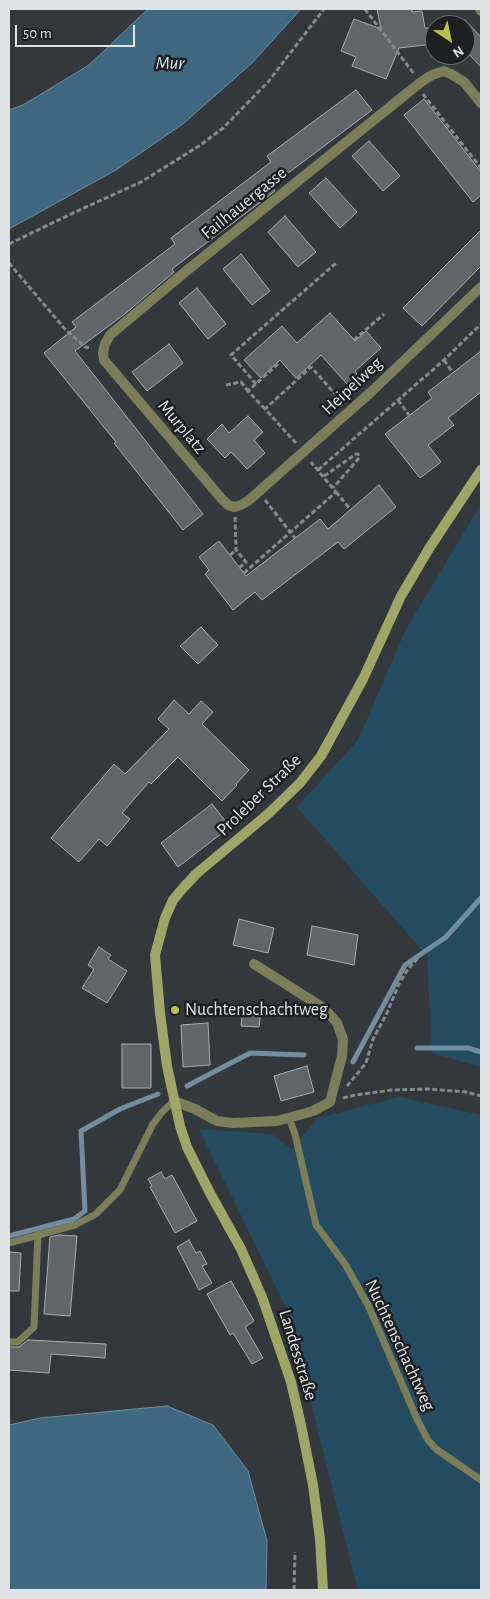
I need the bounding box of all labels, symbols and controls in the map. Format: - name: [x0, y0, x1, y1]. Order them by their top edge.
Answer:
- scale bar: [18, 15, 138, 47]
- north arrow: [425, 15, 475, 65]
- text: 50 m: [23, 26, 52, 41]
- text: N: [450, 43, 466, 60]
- water label: Mur: [155, 52, 185, 74]
- street label: Failhauergasse: [197, 162, 291, 244]
- street label: Heipelweg: [317, 352, 387, 420]
- street label: Murplatz: [153, 396, 211, 458]
- street label: Proleber Straße: [212, 749, 306, 841]
- place label: Nuchtenschachtweg: [185, 999, 328, 1021]
- marker: Nuchtenschachtweg: [169, 1004, 181, 1016]
- street label: Nuchtenschachtweg: [360, 1276, 440, 1414]
- street label: Landesstraße: [274, 1307, 322, 1403]

